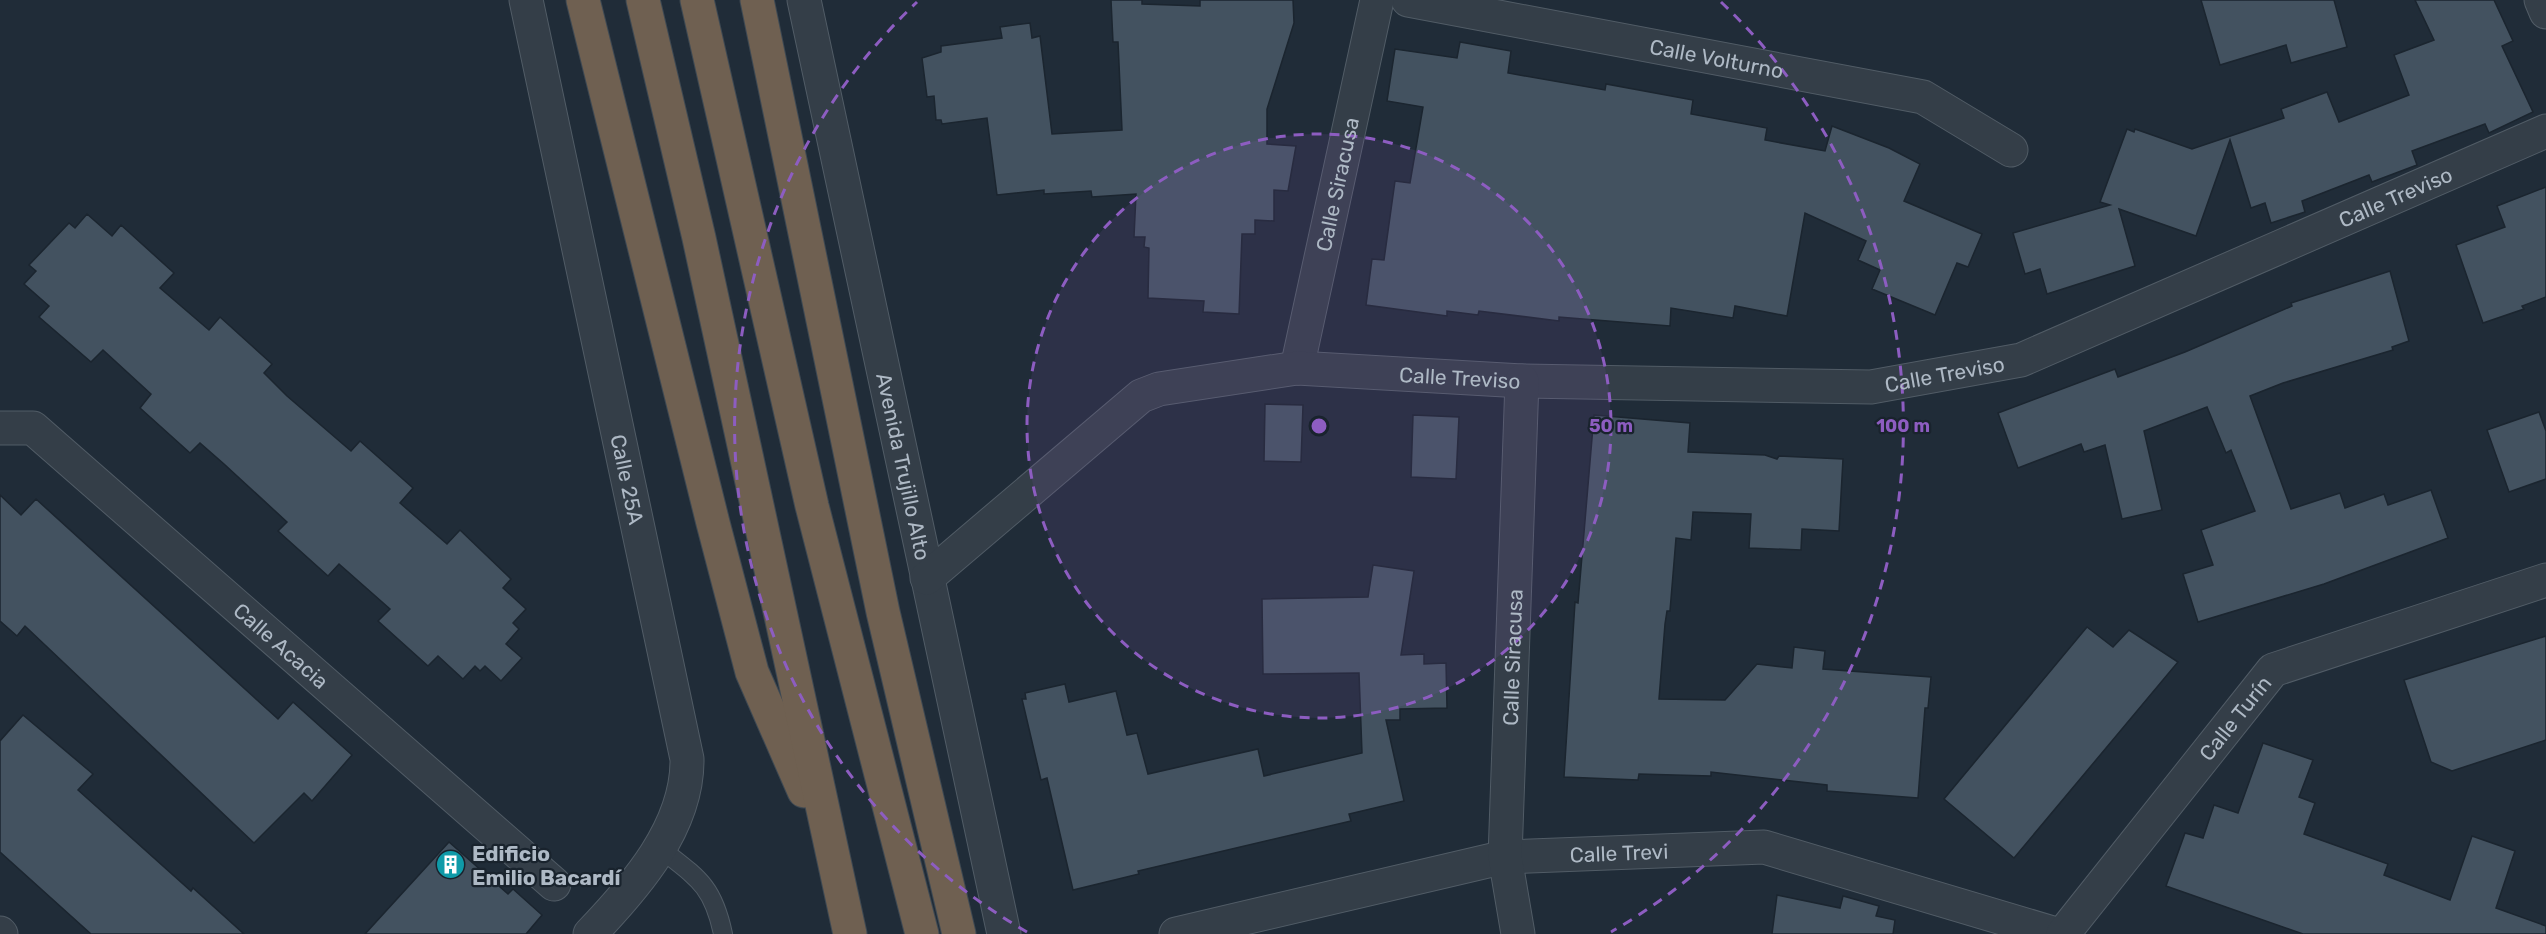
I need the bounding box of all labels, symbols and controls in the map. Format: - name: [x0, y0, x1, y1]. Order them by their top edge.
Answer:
- street label: Calle Volturno: [1648, 33, 1786, 83]
- street label: Calle Siracusa: [1310, 115, 1364, 254]
- street label: Calle Treviso: [2335, 161, 2456, 232]
- street label: Calle Treviso: [1883, 351, 2006, 397]
- street label: Calle Treviso: [1399, 361, 1521, 393]
- street label: Avenida Trujillo Alto: [872, 370, 936, 562]
- text: 50 m: [1589, 415, 1633, 437]
- text: 100 m: [1876, 415, 1930, 437]
- centre of rings: [1309, 416, 1329, 436]
- street label: Calle 25A: [606, 432, 649, 527]
- street label: Calle Siracusa: [1497, 588, 1527, 726]
- street label: Calle Acacia: [229, 597, 334, 693]
- street label: Calle Turín: [2194, 671, 2276, 765]
- street label: Calle Trevi: [1569, 838, 1669, 867]
- place label: Edificio Emilio Bacardí: [472, 841, 623, 890]
- building icon: Edificio Emilio Bacardí: [435, 849, 467, 881]

